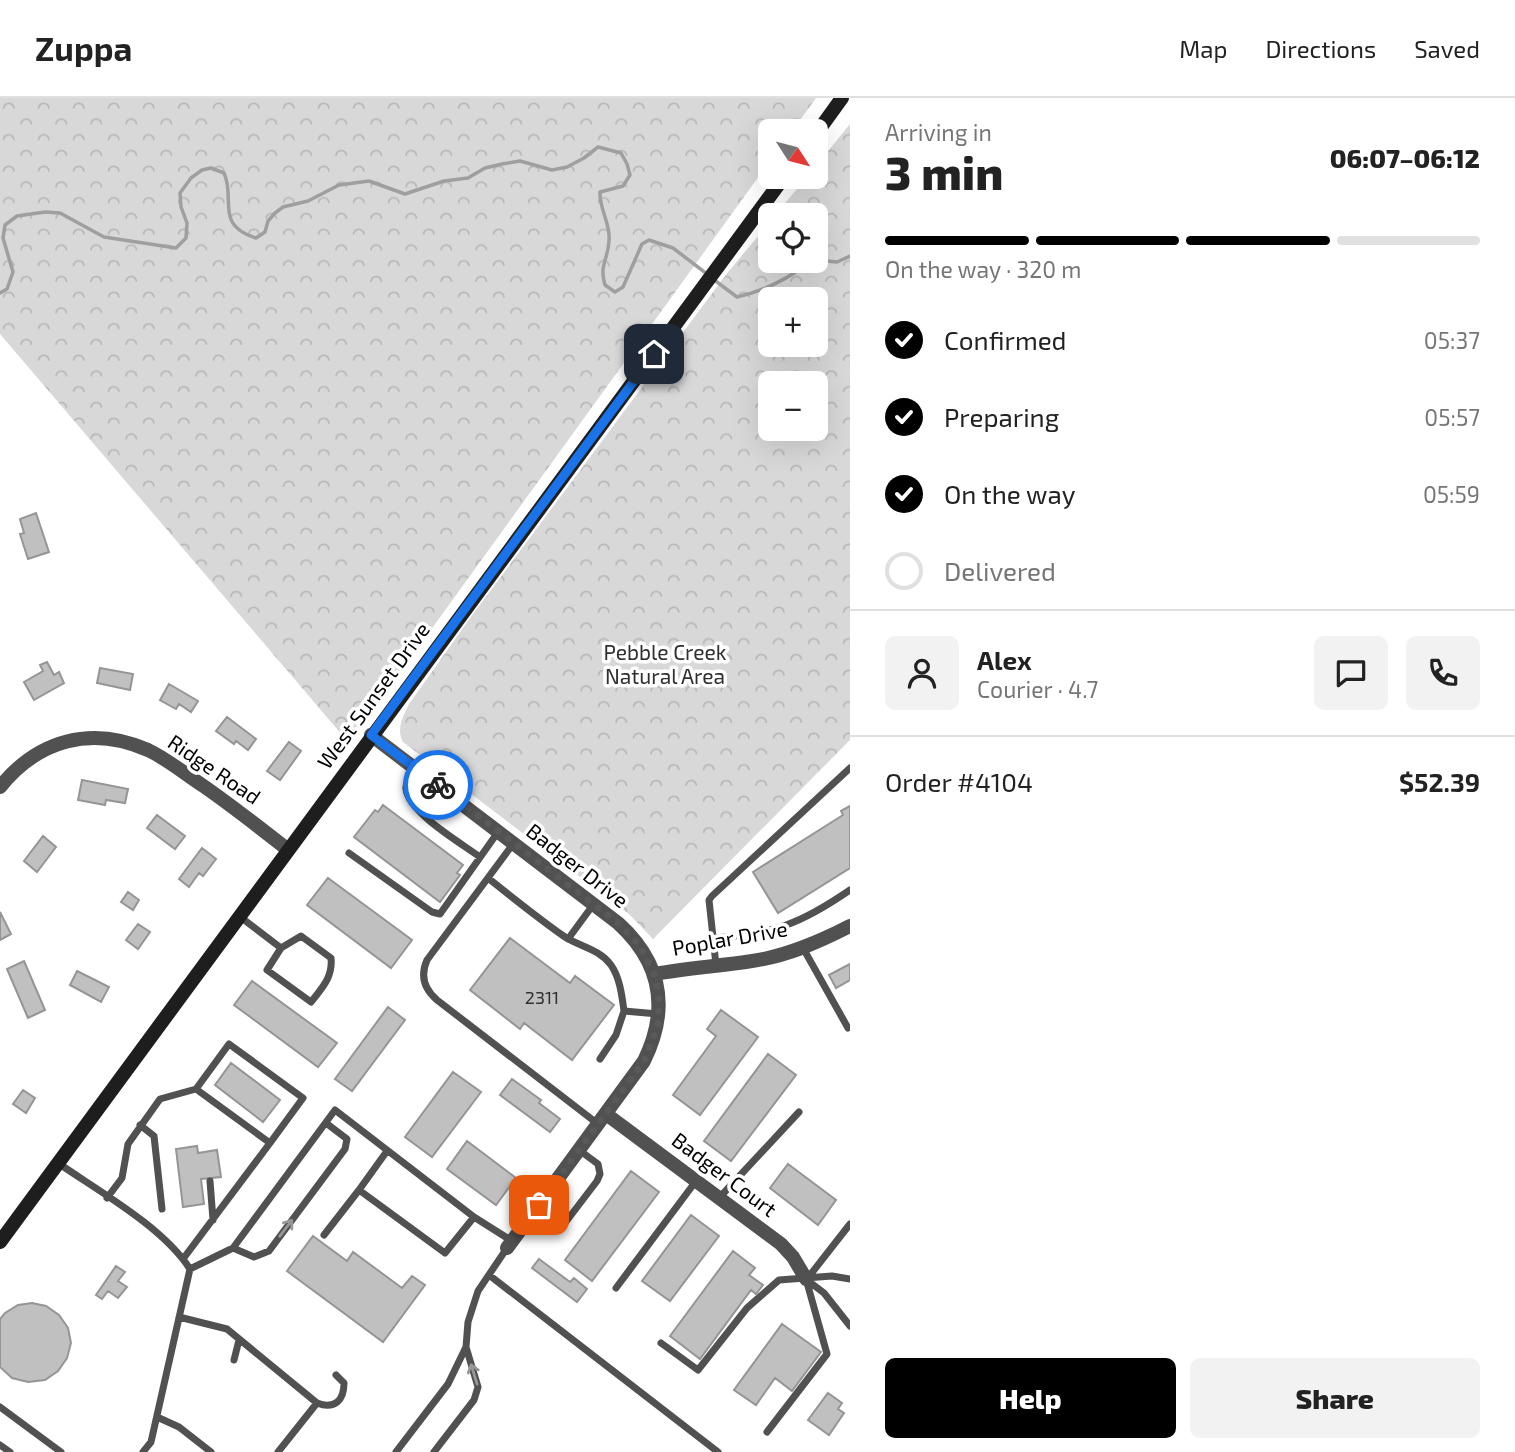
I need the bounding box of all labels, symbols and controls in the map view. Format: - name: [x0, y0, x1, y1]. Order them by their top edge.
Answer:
- text: Zuppa: [35, 28, 132, 68]
- text: Map: [1179, 34, 1227, 63]
- text: Directions: [1265, 34, 1376, 63]
- text: Saved: [1414, 34, 1480, 63]
- text: Arriving in: [885, 118, 992, 146]
- north arrow: [758, 119, 828, 189]
- map controls: [758, 119, 828, 441]
- text: 06:07–06:12: [1330, 142, 1480, 173]
- text: 3 min: [885, 144, 1003, 199]
- button: locate: [758, 203, 828, 273]
- text: On the way · 320 m: [885, 255, 1081, 283]
- button: +: [758, 287, 828, 357]
- icon: check: [885, 321, 923, 359]
- pin: [624, 324, 684, 384]
- text: Confirmed: [944, 324, 1067, 355]
- text: 05:37: [1424, 326, 1480, 354]
- icon: home: [635, 335, 673, 373]
- button: −: [758, 371, 828, 441]
- icon: check: [885, 398, 923, 436]
- text: Preparing: [944, 401, 1059, 432]
- text: 05:57: [1424, 403, 1480, 431]
- icon: check: [885, 475, 923, 513]
- text: On the way: [944, 478, 1075, 509]
- text: 05:59: [1423, 480, 1480, 508]
- text: Delivered: [944, 555, 1056, 586]
- street label: West Sunset Drive: [311, 617, 434, 773]
- button: person: [885, 636, 959, 710]
- button: chat: [1314, 636, 1388, 710]
- button: phone: [1406, 636, 1480, 710]
- park label: Pebble Creek Natural Area: [603, 639, 727, 688]
- text: Alex: [977, 644, 1032, 675]
- text: Courier · 4.7: [977, 675, 1098, 703]
- street label: Ridge Road: [164, 729, 266, 809]
- courier: [403, 750, 473, 820]
- icon: bike: [419, 766, 457, 804]
- text: Order #4104: [885, 766, 1033, 797]
- text: $52.39: [1399, 766, 1480, 797]
- street label: Badger Drive: [522, 817, 634, 912]
- street label: Poplar Drive: [670, 915, 789, 960]
- house number: 2311: [525, 986, 559, 1008]
- street label: Badger Court: [668, 1126, 782, 1221]
- pin: [509, 1175, 569, 1235]
- icon: bag: [520, 1186, 558, 1224]
- one-way arrow: [279, 1219, 293, 1238]
- button: Help: [885, 1358, 1176, 1438]
- button: Share: [1190, 1358, 1480, 1438]
- one-way arrow: [466, 1363, 479, 1385]

